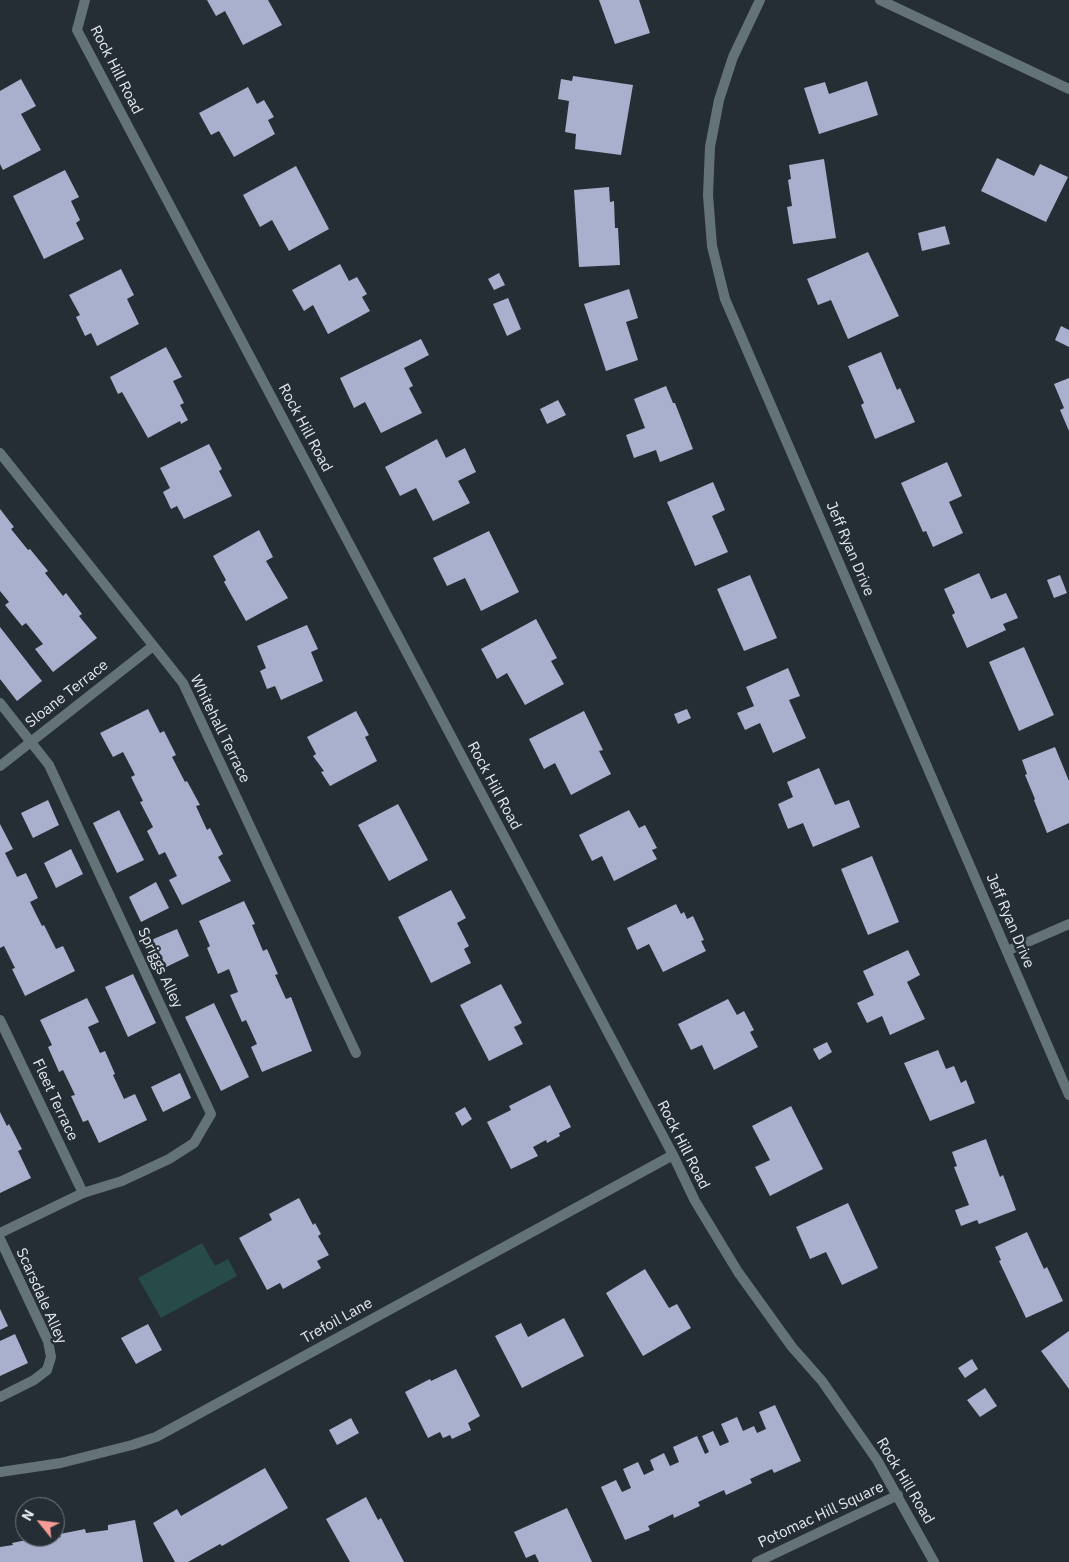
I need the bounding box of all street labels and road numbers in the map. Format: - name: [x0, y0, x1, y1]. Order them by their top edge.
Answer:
- street label: Rock Hill Road: [86, 23, 146, 117]
- street label: Rock Hill Road: [274, 381, 336, 475]
- street label: Jeff Ryan Drive: [822, 499, 878, 599]
- street label: Sloane Terrace: [22, 656, 112, 732]
- street label: Whitehall Terrace: [186, 672, 254, 786]
- street label: Rock Hill Road: [463, 739, 525, 833]
- street label: Jeff Ryan Drive: [982, 871, 1038, 971]
- street label: Spriggs Alley: [134, 925, 186, 1011]
- street label: Fleet Terrace: [28, 1056, 82, 1144]
- street label: Rock Hill Road: [653, 1098, 713, 1192]
- street label: Scarsdale Alley: [12, 1245, 70, 1347]
- street label: Trefoil Lane: [298, 1294, 376, 1348]
- street label: Rock Hill Road: [872, 1435, 938, 1527]
- street label: Potomac Hill Square: [755, 1478, 887, 1552]

